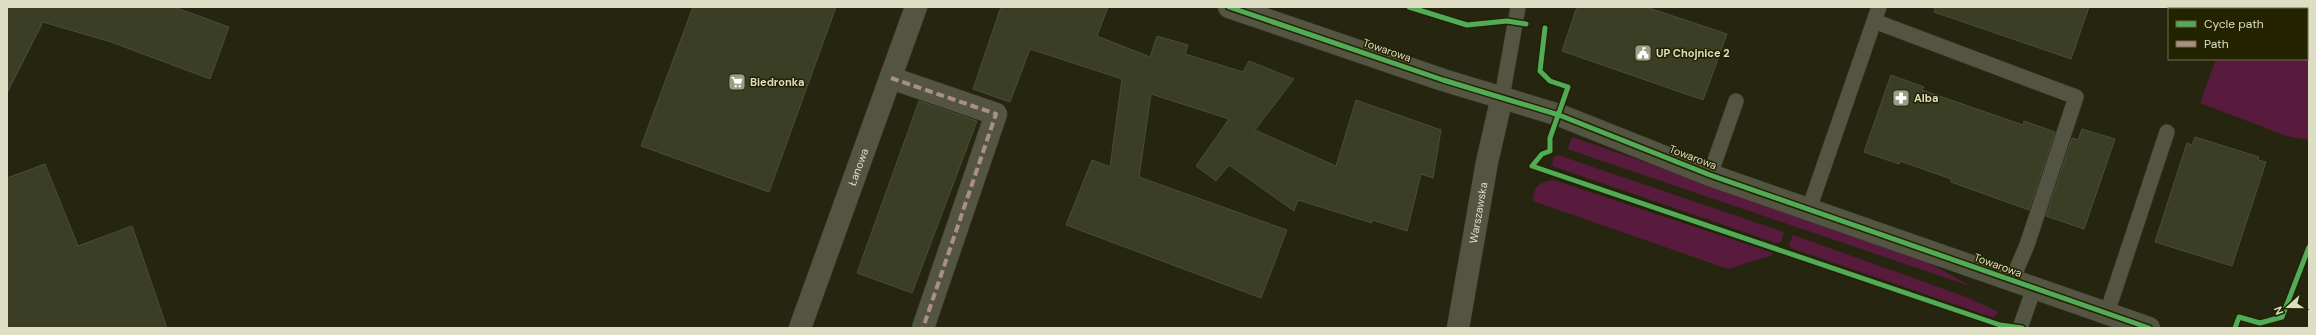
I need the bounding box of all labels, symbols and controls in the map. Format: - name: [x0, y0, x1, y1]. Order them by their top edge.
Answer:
- legend: [2168, 8, 2308, 60]
- text: Cycle path: [2204, 16, 2264, 32]
- street label: Towarowa: [1361, 35, 1413, 65]
- text: Path: [2204, 36, 2229, 52]
- public building icon: UP Chojnice 2: [1633, 43, 1653, 63]
- place label: UP Chojnice 2: [1656, 46, 1730, 60]
- supermarket icon: Biedronka: [727, 72, 747, 92]
- place label: Biedronka: [750, 75, 804, 89]
- pharmacy icon: Alba: [1891, 88, 1911, 108]
- place label: Alba: [1914, 91, 1938, 105]
- street label: Towarowa: [1667, 142, 1719, 173]
- street label: Łanowa: [845, 146, 871, 188]
- street label: Warszawska: [1466, 181, 1490, 245]
- street label: Towarowa: [1972, 250, 2024, 280]
- north arrow: [2268, 287, 2308, 327]
- text: N: [2271, 304, 2287, 317]

